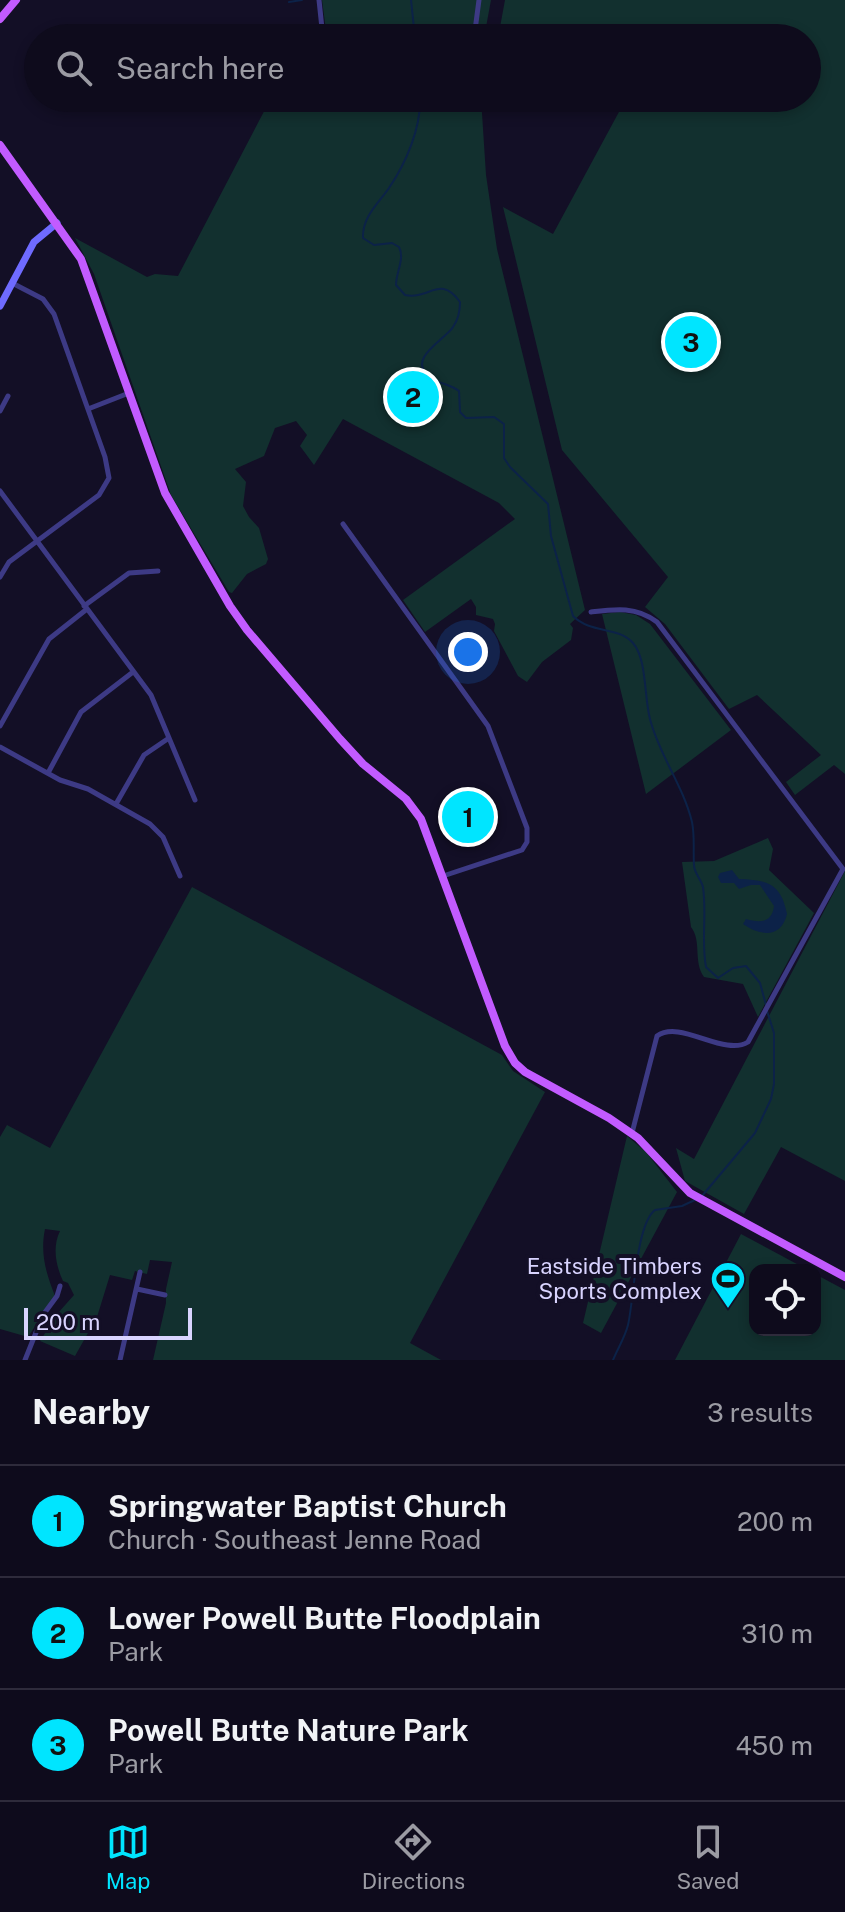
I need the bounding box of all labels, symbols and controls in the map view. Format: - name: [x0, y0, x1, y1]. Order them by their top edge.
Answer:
- search box: [24, 24, 821, 112]
- icon: search: [52, 46, 96, 90]
- text: Search here: [116, 50, 284, 86]
- pin: 3: [665, 312, 717, 372]
- pin: 2: [387, 367, 439, 427]
- your location: [448, 632, 488, 672]
- pin: 1: [442, 787, 494, 847]
- place label: Eastside Timbers Sports Complex: [527, 1253, 702, 1304]
- sports icon: Eastside Timbers Sports Complex: [709, 1260, 747, 1310]
- map controls: [749, 1264, 821, 1336]
- button: locate: [749, 1264, 821, 1336]
- scale bar: [24, 1304, 192, 1340]
- text: 200 m: [36, 1309, 100, 1335]
- text: Nearby: [32, 1392, 150, 1432]
- text: 3 results: [707, 1397, 813, 1428]
- text: Springwater Baptist Church: [108, 1488, 507, 1524]
- text: 1: [52, 1506, 64, 1537]
- text: 200 m: [737, 1506, 813, 1537]
- text: Church · Southeast Jenne Road: [108, 1524, 481, 1555]
- text: Lower Powell Butte Floodplain: [108, 1600, 541, 1636]
- text: 2: [50, 1618, 66, 1649]
- text: 310 m: [741, 1618, 813, 1649]
- text: Park: [108, 1636, 163, 1667]
- text: Powell Butte Nature Park: [108, 1712, 469, 1748]
- text: 3: [49, 1730, 67, 1761]
- text: 450 m: [736, 1730, 813, 1761]
- text: Park: [108, 1748, 163, 1779]
- tab: Map: [106, 1820, 150, 1894]
- tab: Directions: [362, 1820, 465, 1894]
- tab: Saved: [676, 1820, 739, 1894]

